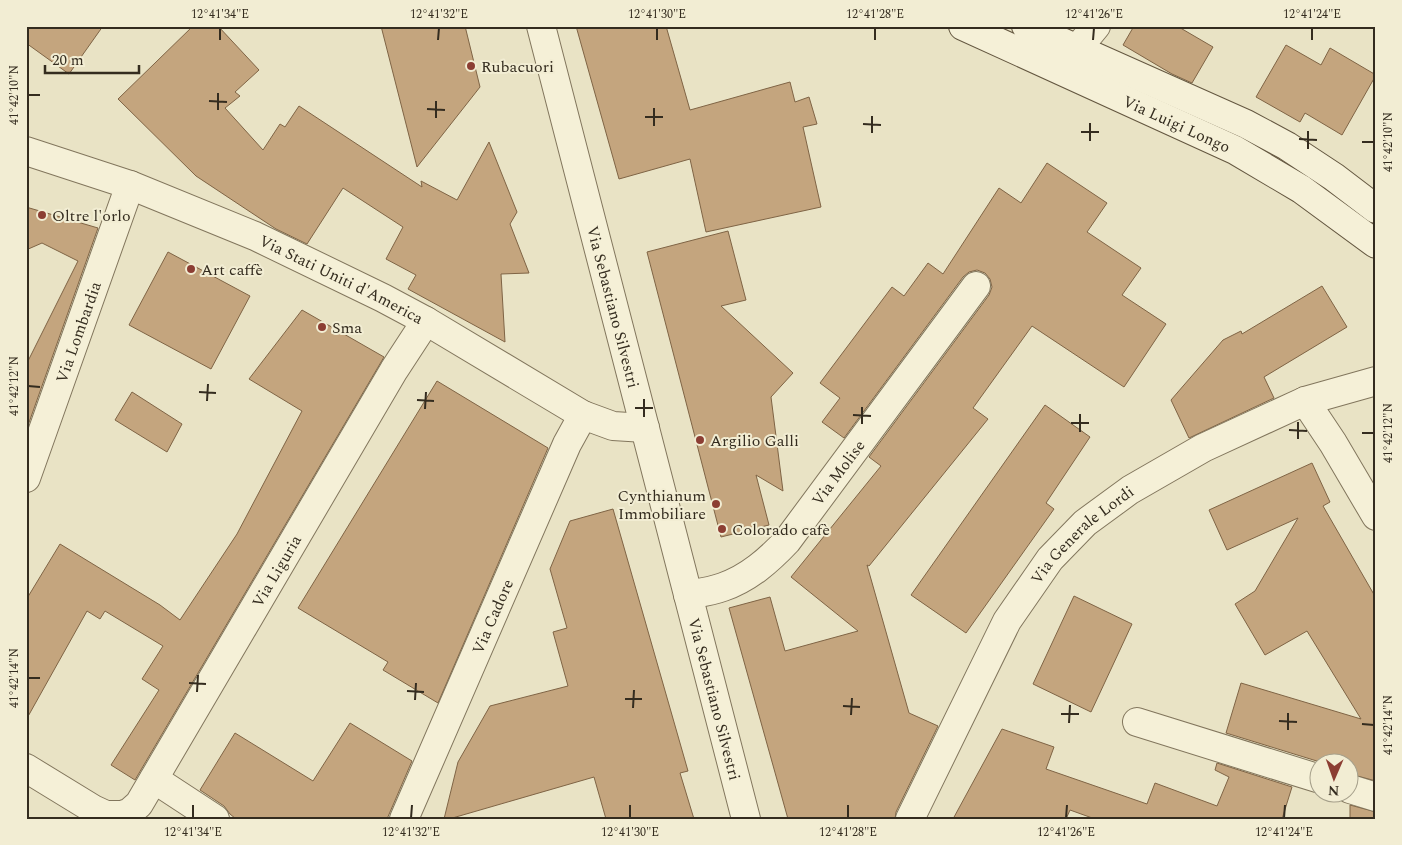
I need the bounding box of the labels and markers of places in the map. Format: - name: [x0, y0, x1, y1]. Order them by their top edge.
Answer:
- place label: Rubacuori: [481, 55, 554, 79]
- marker: Rubacuori: [465, 60, 477, 72]
- place label: Oltre l'orlo: [52, 204, 131, 228]
- marker: Oltre l'orlo: [36, 209, 48, 221]
- place label: Art caffè: [201, 258, 263, 282]
- marker: Art caffè: [185, 263, 197, 275]
- place label: Sma: [332, 316, 362, 340]
- marker: Sma: [316, 321, 328, 333]
- place label: Argilio Galli: [710, 429, 799, 453]
- marker: Argilio Galli: [694, 434, 706, 446]
- place label: Cynthianum Immobiliare: [618, 484, 706, 526]
- marker: Cynthianum Immobiliare: [710, 498, 722, 510]
- place label: Colorado cafè: [732, 518, 830, 542]
- marker: Colorado cafè: [716, 523, 728, 535]

